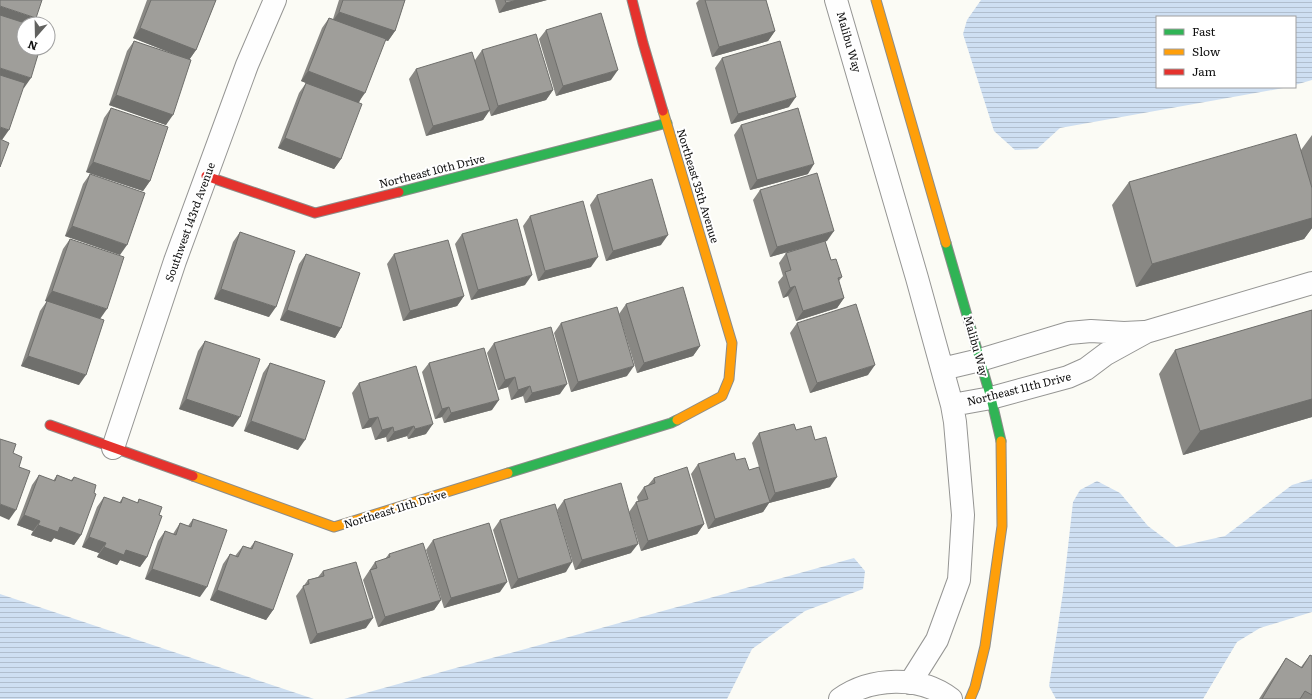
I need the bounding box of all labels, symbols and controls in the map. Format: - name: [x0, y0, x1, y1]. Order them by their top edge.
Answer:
- street label: Malibu Way: [834, 9, 867, 75]
- north arrow: [16, 16, 56, 56]
- legend: [1156, 16, 1296, 88]
- text: Fast: [1192, 22, 1216, 40]
- text: N: [25, 37, 39, 55]
- text: Slow: [1192, 42, 1221, 60]
- text: Jam: [1192, 62, 1217, 80]
- street label: Northeast 35th Avenue: [674, 127, 724, 245]
- street label: Northeast 10th Drive: [377, 149, 487, 191]
- street label: Southwest 143rd Avenue: [160, 159, 218, 284]
- street label: Malibu Way: [961, 313, 994, 379]
- street label: Northeast 11th Drive: [965, 367, 1073, 409]
- street label: Northeast 11th Drive: [341, 485, 448, 531]

